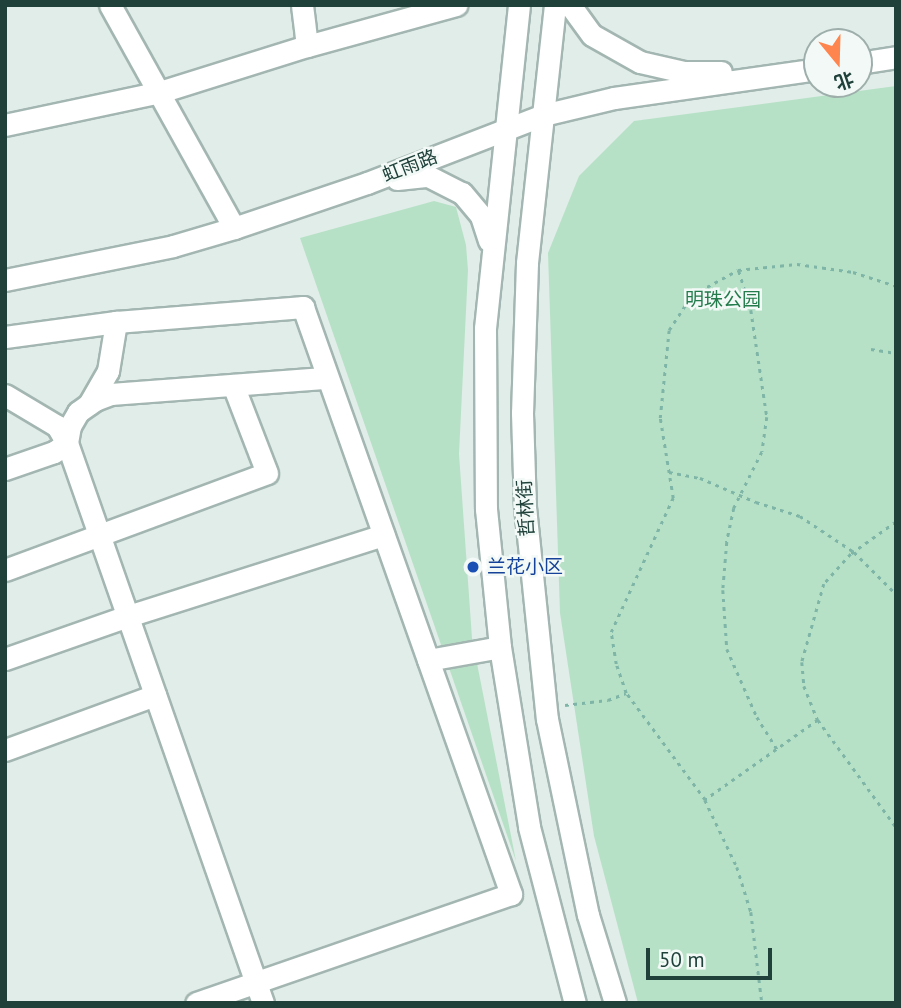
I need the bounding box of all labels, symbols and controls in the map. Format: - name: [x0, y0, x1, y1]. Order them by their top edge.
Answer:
- north arrow: [803, 28, 873, 98]
- text: 北: [831, 67, 857, 95]
- street label: 虹雨路: [379, 145, 441, 187]
- park label: 明珠公园: [685, 289, 761, 311]
- street label: 哲林街: [513, 479, 539, 537]
- place label: 兰花小区: [487, 556, 563, 578]
- marker: 兰花小区: [465, 559, 481, 575]
- scale bar: [649, 934, 775, 978]
- text: 50 m: [659, 946, 705, 973]

